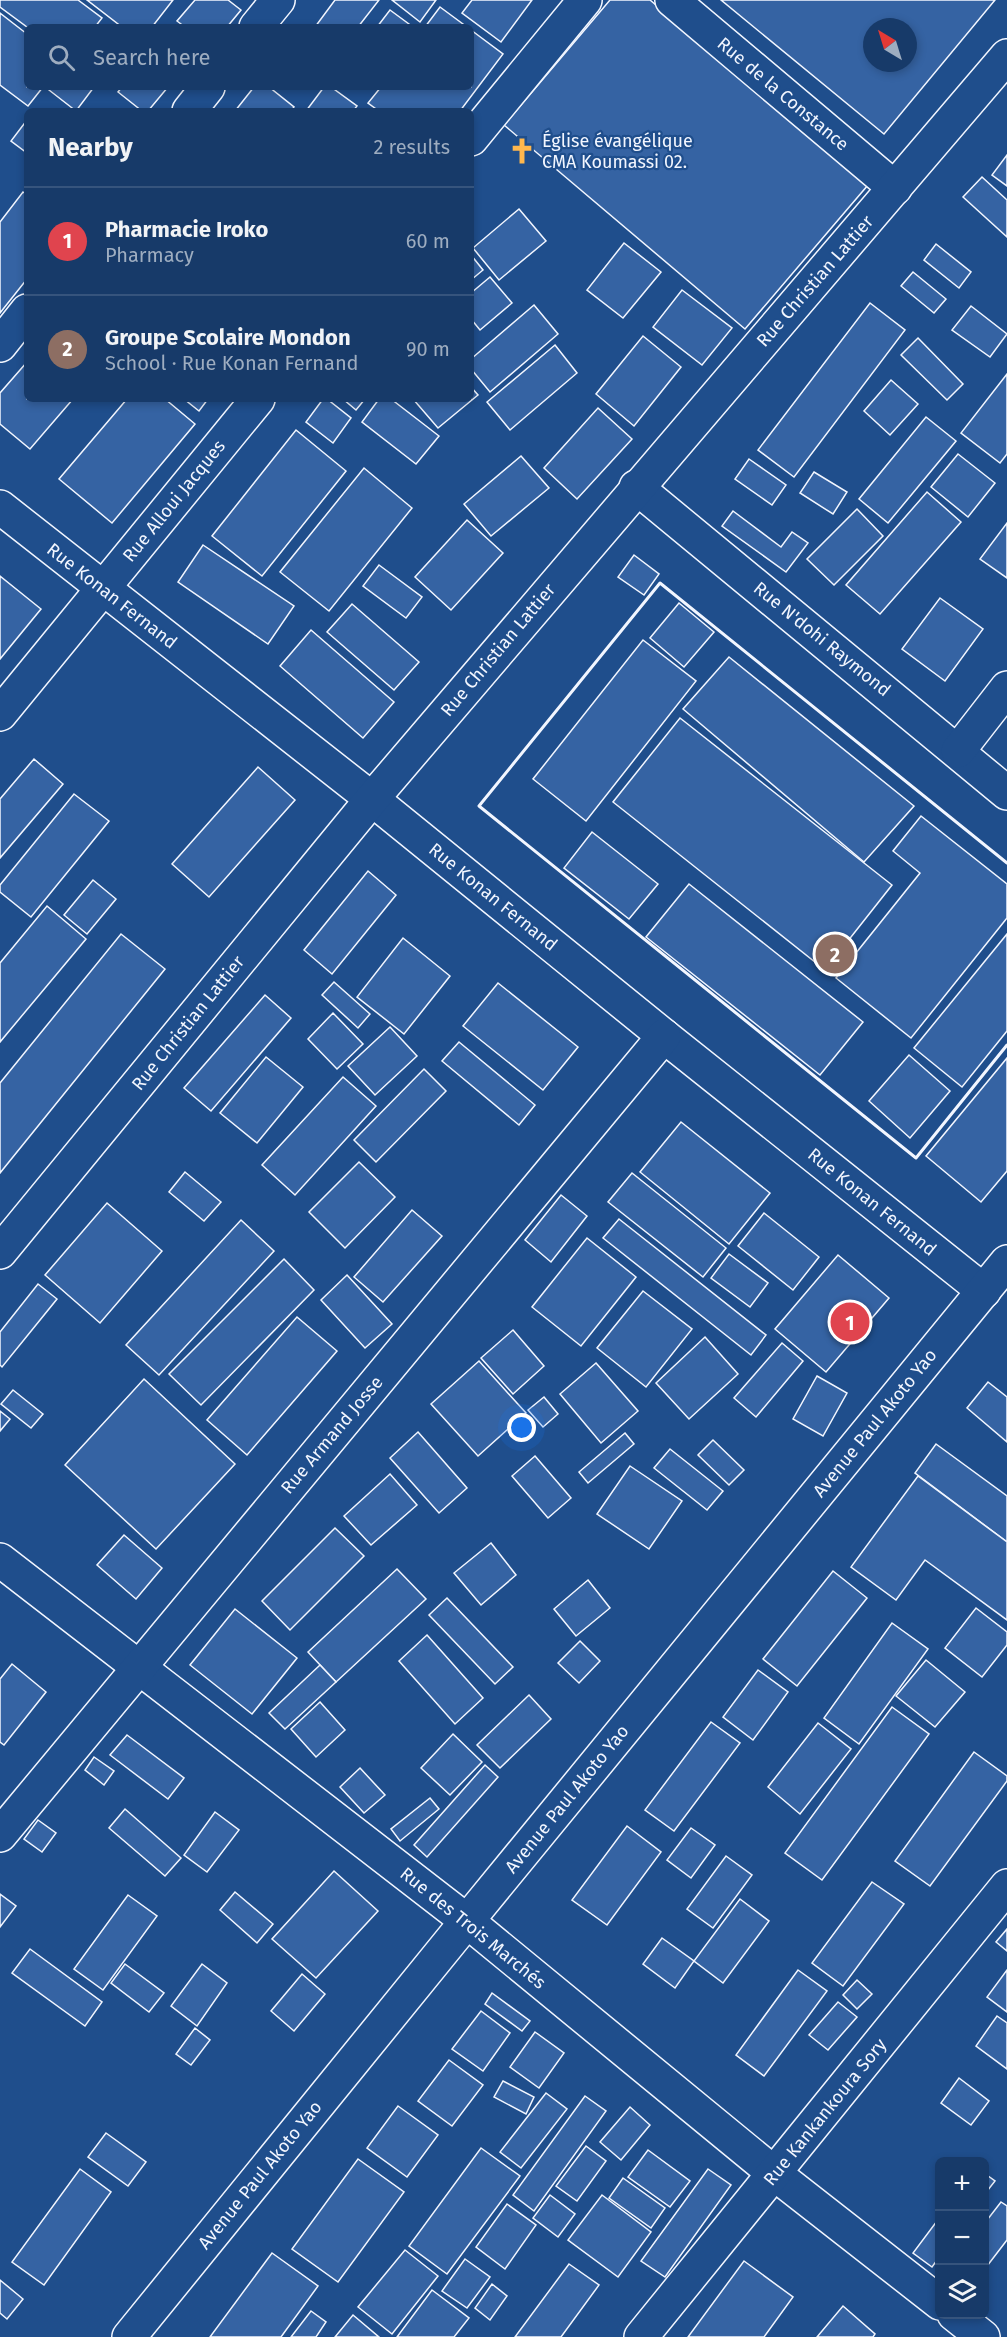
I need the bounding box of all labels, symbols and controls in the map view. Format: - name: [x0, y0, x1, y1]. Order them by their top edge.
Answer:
- north arrow: [863, 18, 917, 72]
- search box: [24, 24, 474, 90]
- street label: Rue de la Constance: [713, 33, 853, 155]
- icon: search: [45, 41, 78, 74]
- text: Search here: [93, 44, 211, 71]
- place label: Église évangélique CMA Koumassi 02.: [542, 129, 693, 173]
- text: Nearby: [48, 132, 133, 163]
- text: 2 results: [373, 135, 450, 159]
- church icon: Église évangélique CMA Koumassi 02.: [507, 136, 537, 166]
- street label: Rue Christian Lattier: [752, 211, 878, 351]
- text: Pharmacie Iroko: [105, 216, 268, 243]
- text: 1: [63, 229, 72, 253]
- text: 60 m: [406, 229, 450, 253]
- text: Pharmacy: [105, 243, 194, 267]
- text: Groupe Scolaire Mondon: [105, 324, 351, 351]
- text: 2: [62, 337, 73, 361]
- text: 90 m: [406, 337, 450, 361]
- text: School · Rue Konan Fernand: [105, 351, 359, 375]
- street label: Rue Alloui Jacques: [118, 436, 230, 566]
- street label: Rue Konan Fernand: [43, 538, 181, 654]
- street label: Rue N'dohi Raymond: [749, 577, 895, 701]
- street label: Rue Christian Lattier: [436, 579, 560, 721]
- street label: Rue Konan Fernand: [424, 838, 562, 956]
- pin: 2: [816, 932, 854, 976]
- street label: Rue Christian Lattier: [127, 951, 249, 1095]
- street label: Rue Konan Fernand: [803, 1143, 941, 1261]
- pin: 1: [830, 1300, 870, 1344]
- street label: Avenue Paul Akoto Yao: [808, 1344, 942, 1502]
- street label: Rue Armand Josse: [276, 1372, 388, 1498]
- your location: [507, 1413, 536, 1442]
- street label: Avenue Paul Akoto Yao: [500, 1720, 634, 1878]
- street label: Rue des Trois Marchés: [396, 1862, 550, 1994]
- street label: Rue Kankankoura Sory: [759, 2034, 891, 2190]
- street label: Avenue Paul Akoto Yao: [193, 2096, 327, 2254]
- map controls: [935, 2157, 989, 2319]
- button: +: [935, 2157, 989, 2211]
- button: −: [935, 2211, 989, 2265]
- button: layers: [935, 2265, 989, 2319]

